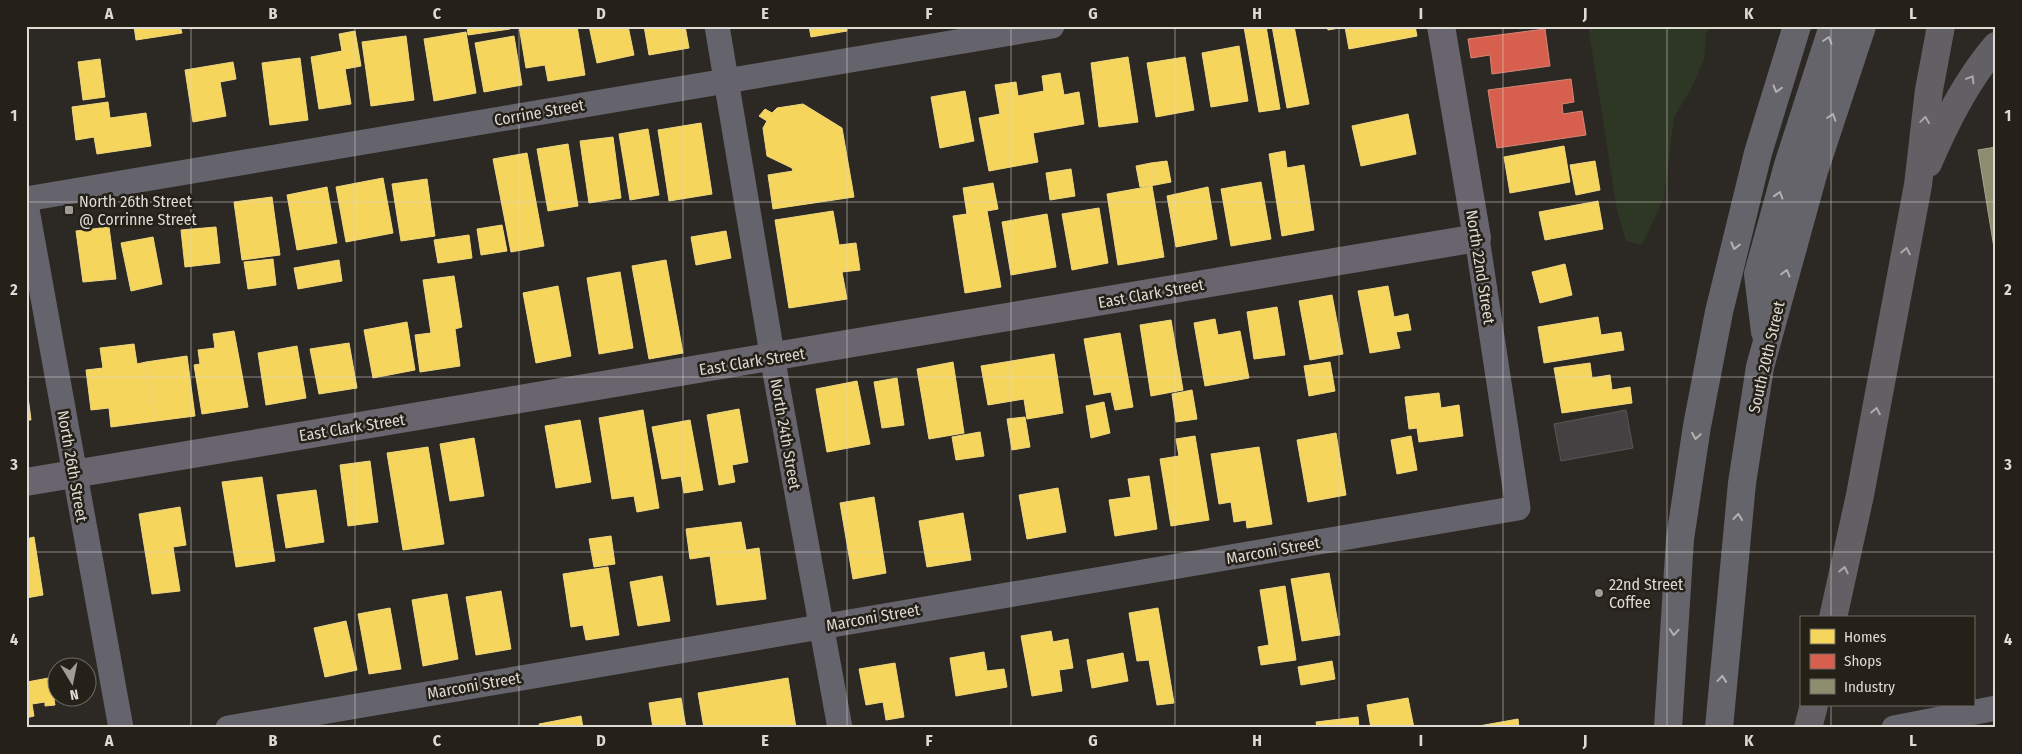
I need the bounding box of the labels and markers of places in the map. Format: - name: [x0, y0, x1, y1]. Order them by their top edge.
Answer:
- place label: North 26th Street @ Corrinne Street: [79, 192, 198, 229]
- marker: North 26th Street @ Corrinne Street: [63, 204, 75, 216]
- place label: 22nd Street Coffee: [1609, 575, 1684, 612]
- marker: 22nd Street Coffee: [1593, 587, 1605, 599]

